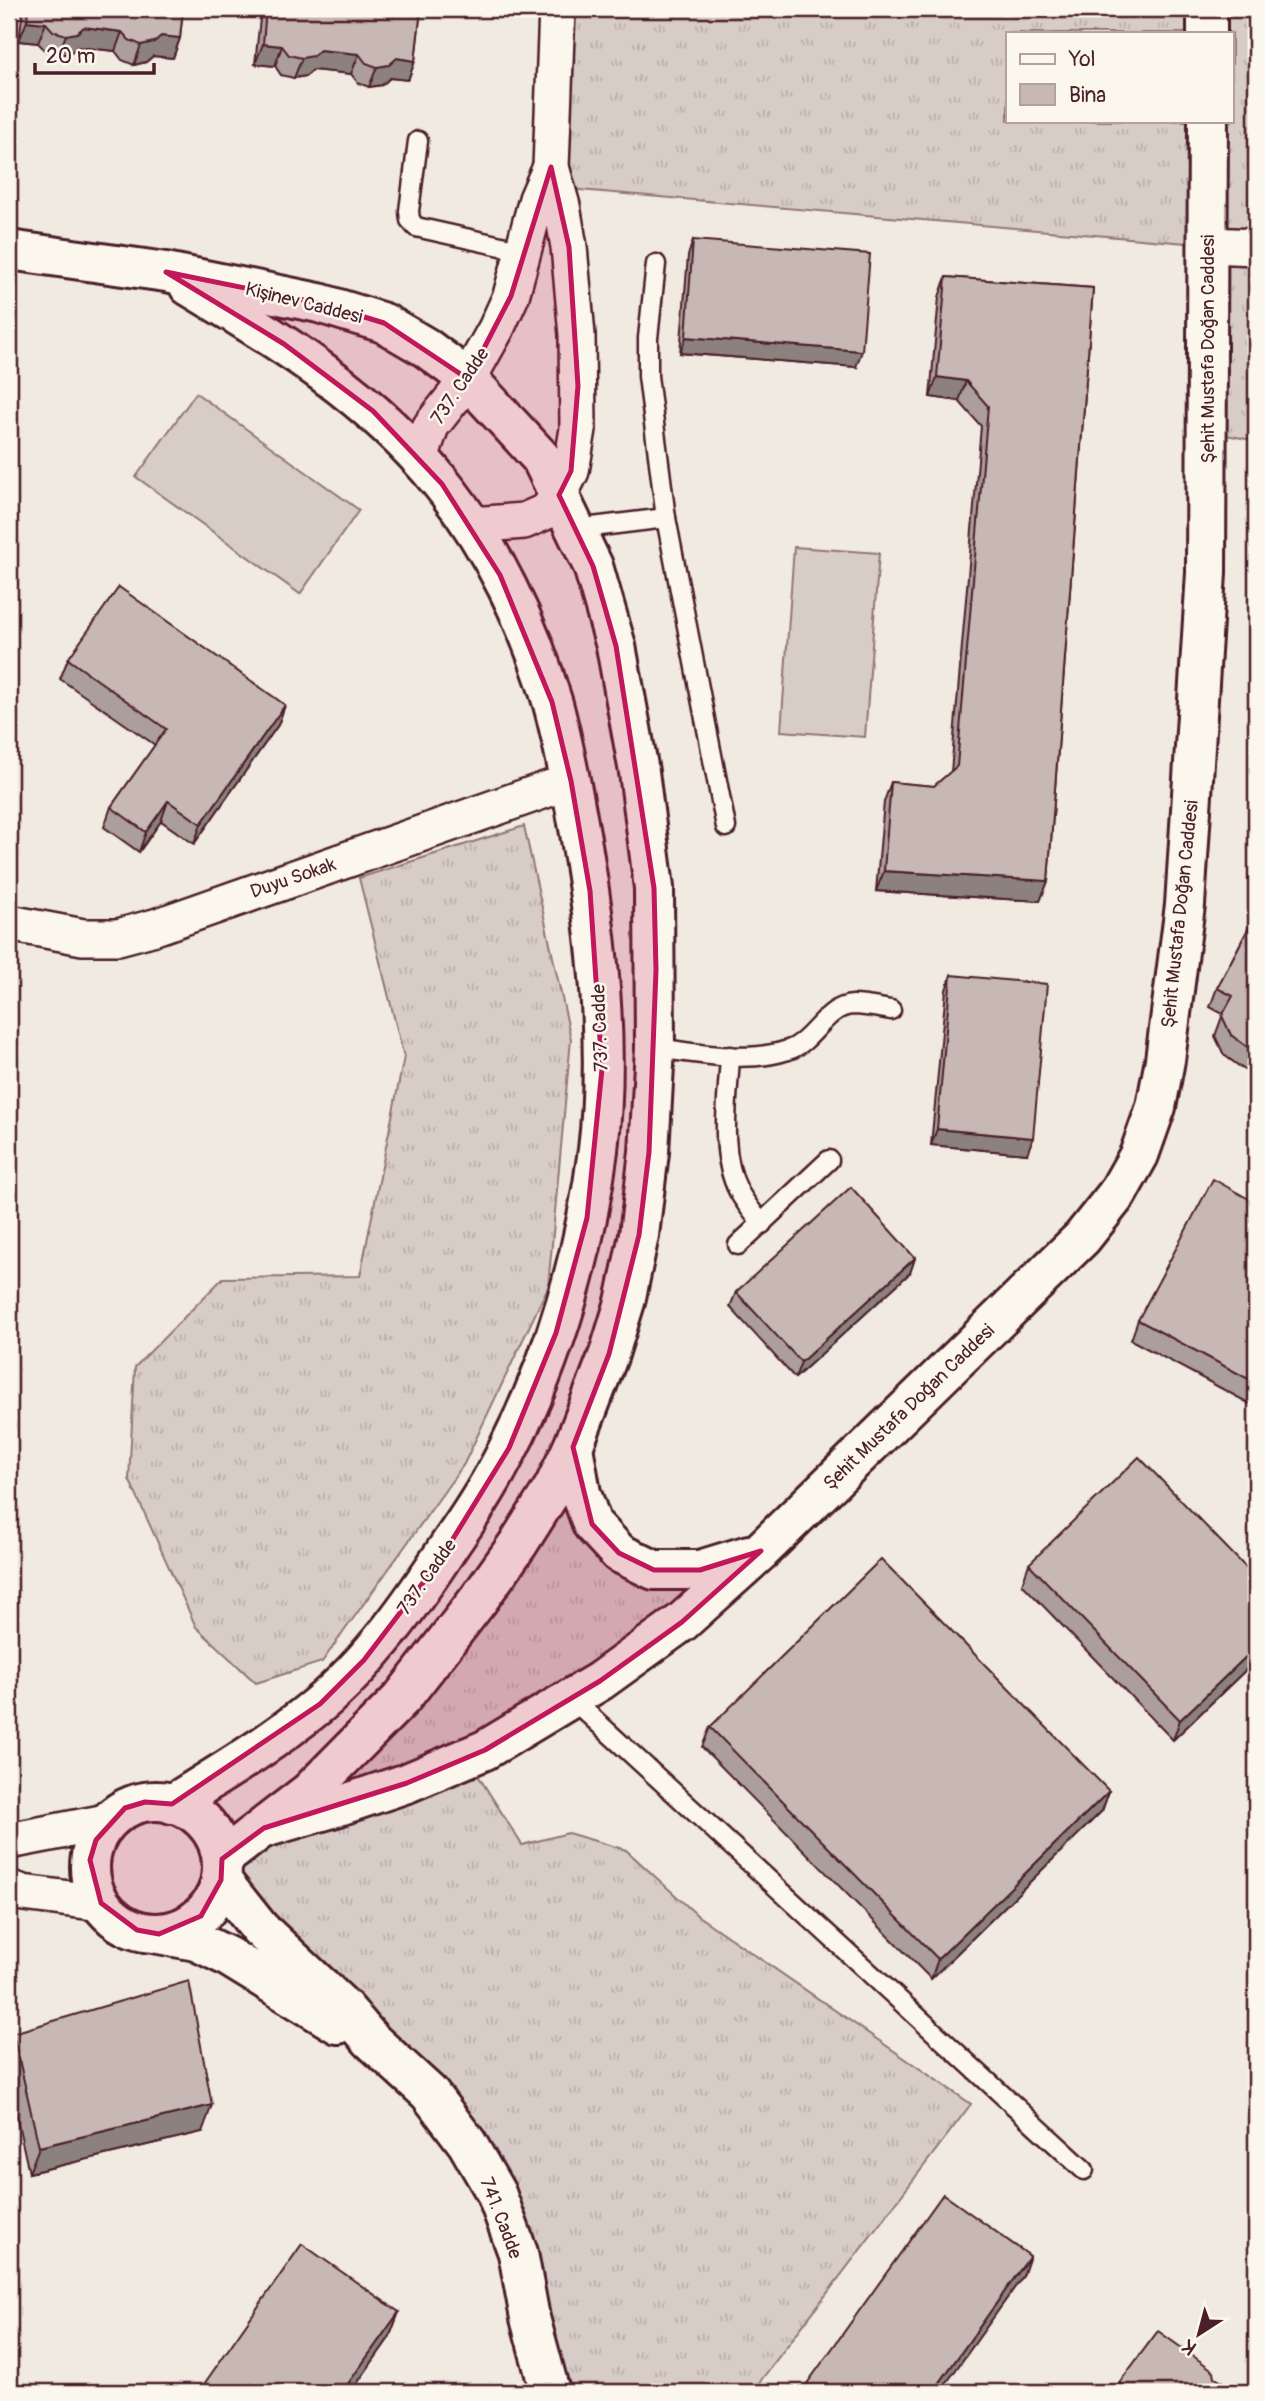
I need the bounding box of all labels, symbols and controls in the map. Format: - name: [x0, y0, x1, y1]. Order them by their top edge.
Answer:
- scale bar: [35, 32, 154, 76]
- legend: [1006, 32, 1234, 122]
- text: 20 m: [46, 43, 95, 70]
- text: Yol: [1068, 46, 1096, 73]
- text: Bina: [1069, 82, 1106, 109]
- street label: Şehit Mustafa Doğan Caddesi: [1196, 235, 1220, 463]
- street label: Kişinev Caddesi: [243, 277, 365, 329]
- street label: 737. Cadde: [426, 342, 495, 429]
- street label: Şehit Mustafa Doğan Caddesi: [1156, 799, 1204, 1029]
- street label: Duyu Sokak: [247, 852, 339, 904]
- street label: 737. Cadde: [586, 983, 614, 1072]
- street label: Şehit Mustafa Doğan Caddesi: [818, 1319, 1000, 1495]
- street label: 737. Cadde: [392, 1534, 462, 1620]
- street label: 741. Cadde: [474, 2174, 528, 2263]
- north arrow: [1164, 2300, 1234, 2370]
- text: K: [1177, 2334, 1201, 2360]

